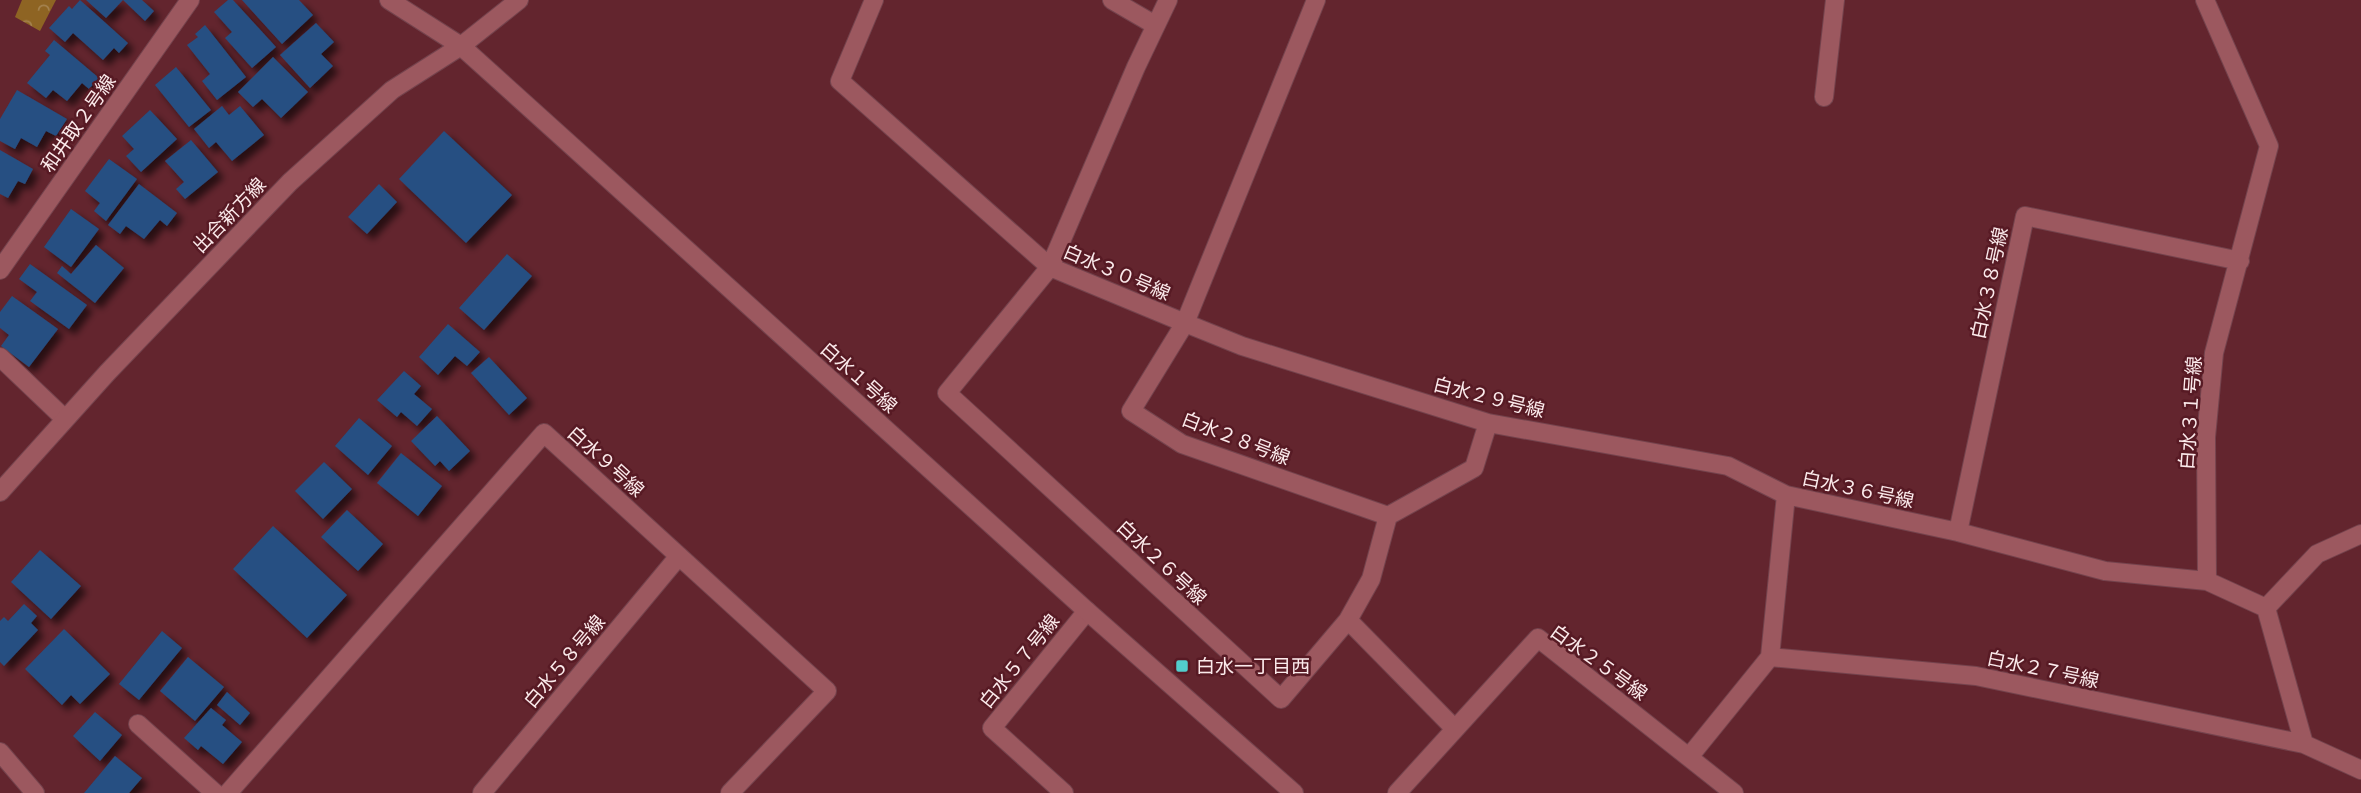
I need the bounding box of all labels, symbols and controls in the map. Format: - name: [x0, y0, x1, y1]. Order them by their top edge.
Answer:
- street label: 和井取２号線: [37, 71, 121, 177]
- street label: 出合新方線: [189, 174, 271, 258]
- street label: 白水３８号線: [1967, 225, 2014, 341]
- street label: 白水３０号線: [1059, 241, 1173, 306]
- street label: 白水１号線: [815, 338, 901, 418]
- street label: 白水３１号線: [2176, 355, 2207, 471]
- street label: 白水２９号線: [1431, 374, 1547, 423]
- street label: 白水２８号線: [1178, 408, 1293, 471]
- street label: 白水９号線: [562, 422, 648, 502]
- street label: 白水３６号線: [1800, 467, 1916, 514]
- street label: 白水２６号線: [1111, 516, 1211, 610]
- street label: 白水５７号線: [975, 610, 1065, 713]
- street label: 白水５８号線: [520, 611, 611, 713]
- street label: 白水２５号線: [1545, 620, 1651, 706]
- street label: 白水２７号線: [1985, 647, 2101, 694]
- place label: 白水一丁目西: [1196, 656, 1310, 679]
- marker: 白水一丁目西: [1174, 658, 1190, 674]

